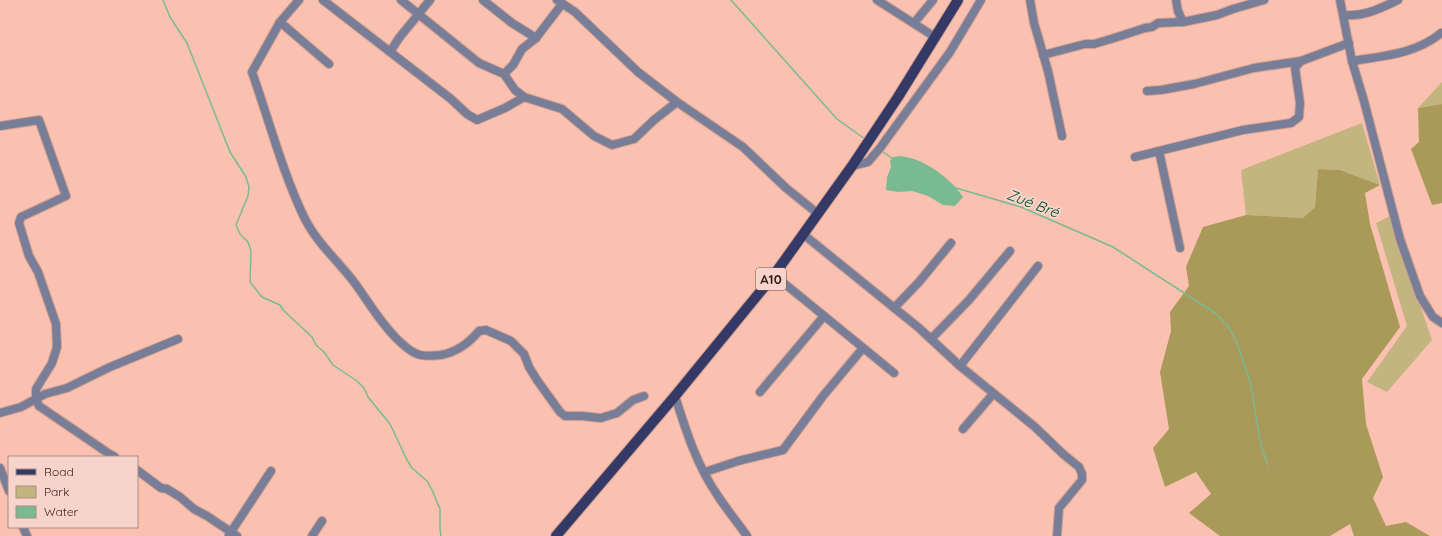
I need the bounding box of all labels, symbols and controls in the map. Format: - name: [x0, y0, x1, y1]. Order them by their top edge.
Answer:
- water label: Zué Bré: [1004, 184, 1062, 222]
- road number: A10: [756, 268, 786, 290]
- legend: [8, 456, 138, 528]
- text: Road: [44, 464, 74, 479]
- text: Park: [44, 484, 69, 499]
- text: Water: [44, 504, 79, 519]

